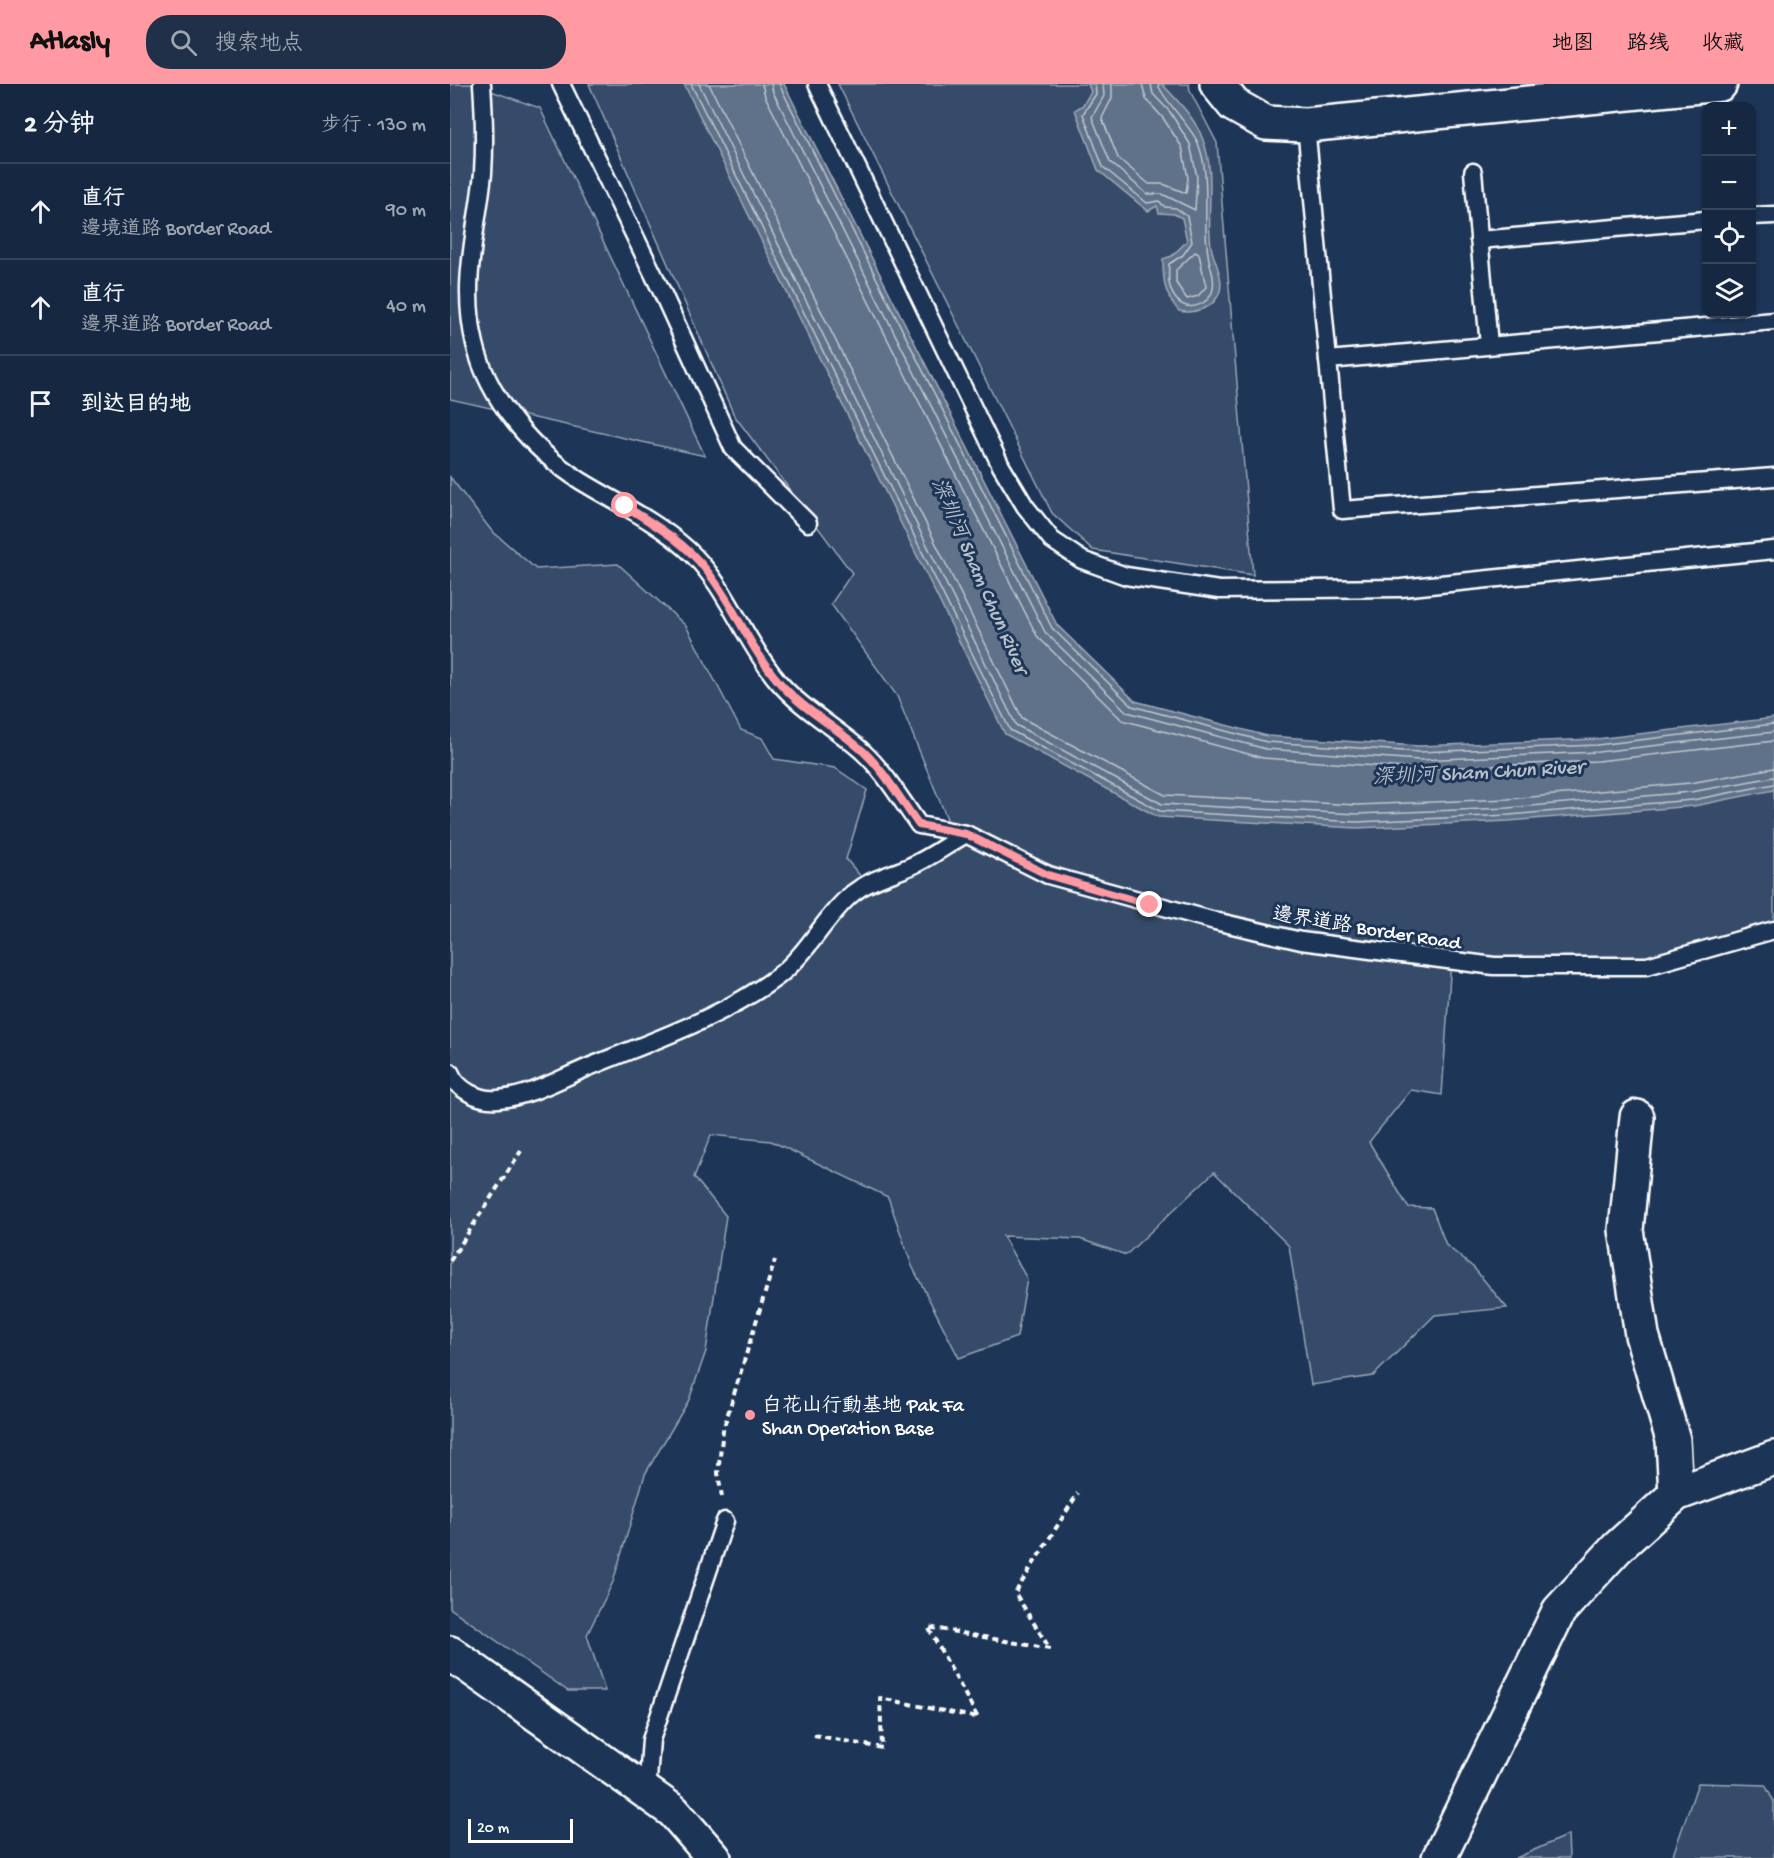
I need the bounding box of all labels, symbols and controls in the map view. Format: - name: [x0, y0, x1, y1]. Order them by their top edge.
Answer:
- search box: [146, 15, 566, 69]
- text: Atlasly: [30, 26, 110, 59]
- icon: search: [167, 26, 200, 59]
- text: 搜索地点: [215, 32, 303, 58]
- text: 地图: [1552, 33, 1594, 58]
- text: 路线: [1627, 33, 1669, 58]
- text: 收藏: [1702, 33, 1744, 58]
- map controls: [1702, 102, 1756, 318]
- button: +: [1702, 102, 1756, 156]
- text: 2 分钟: [24, 111, 95, 142]
- text: 步行 · 130 m: [321, 115, 426, 138]
- button: −: [1702, 156, 1756, 210]
- text: 直行: [81, 187, 125, 213]
- icon: ahead: [24, 195, 57, 228]
- text: 90 m: [386, 200, 426, 223]
- button: locate: [1702, 210, 1756, 264]
- text: 邊境道路 Border Road: [81, 219, 271, 242]
- button: layers: [1702, 264, 1756, 318]
- text: 直行: [81, 283, 125, 309]
- icon: ahead: [24, 291, 57, 324]
- text: 40 m: [386, 296, 426, 319]
- text: 邊界道路 Border Road: [81, 315, 271, 338]
- icon: arrive: [24, 387, 57, 420]
- text: 到达目的地: [81, 393, 191, 419]
- water label: 深圳河 Sham Chun River: [923, 475, 1035, 682]
- route start: [611, 492, 637, 518]
- water label: 深圳河 Sham Chun River: [1372, 755, 1589, 793]
- route end: [1136, 891, 1162, 917]
- street label: 邊界道路 Border Road: [1271, 902, 1465, 957]
- place label: 白花山行動基地 Pak Fa Shan Operation Base: [762, 1394, 965, 1442]
- marker: 白花山行動基地 Pak Fa Shan Operation Base: [743, 1408, 757, 1422]
- scale bar: [468, 1816, 573, 1844]
- text: 20 m: [477, 1820, 509, 1839]

